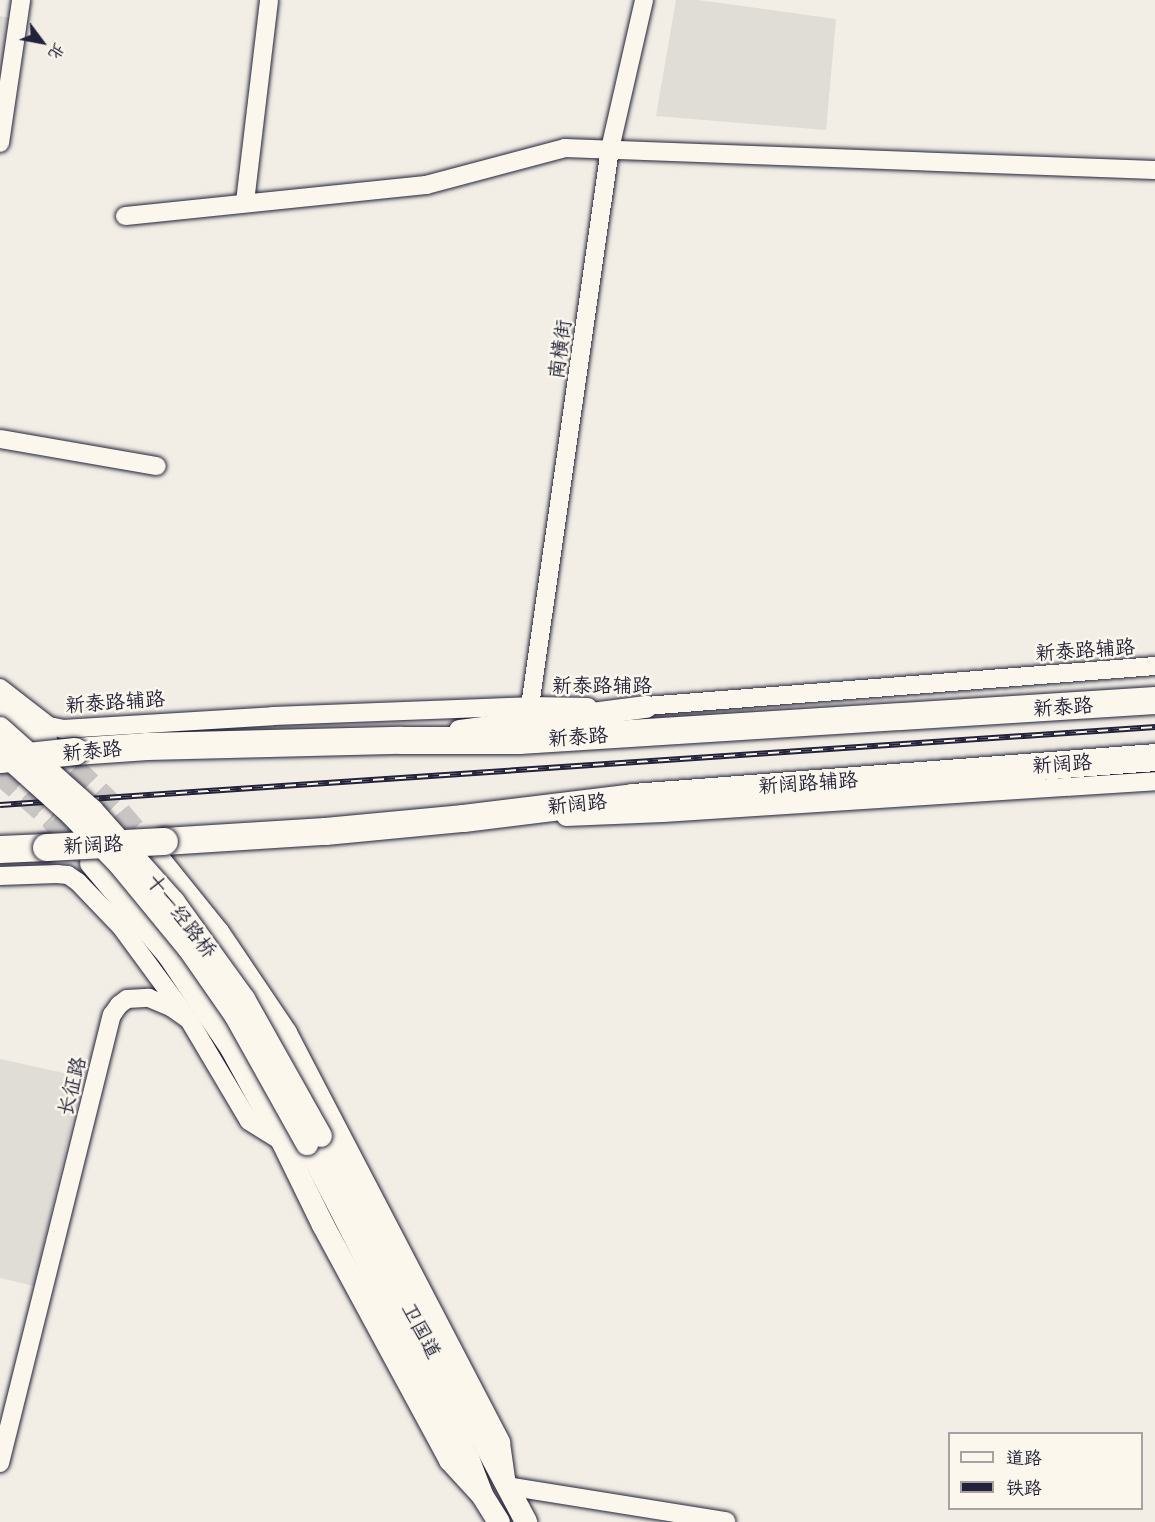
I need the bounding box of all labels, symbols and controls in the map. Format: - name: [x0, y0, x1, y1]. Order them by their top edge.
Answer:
- north arrow: [12, 12, 72, 72]
- text: 北: [44, 39, 71, 64]
- street label: 南横街: [543, 318, 575, 380]
- street label: 新泰路辅路: [1034, 634, 1136, 664]
- street label: 新泰路辅路: [552, 672, 652, 696]
- street label: 新泰路辅路: [64, 686, 166, 716]
- street label: 新泰路: [1032, 692, 1094, 720]
- street label: 新泰路: [547, 722, 609, 750]
- street label: 新泰路: [61, 735, 123, 765]
- street label: 新阔路: [1031, 749, 1093, 777]
- street label: 新阔路辅路: [757, 767, 859, 797]
- street label: 新阔路: [546, 788, 608, 818]
- street label: 新阔路: [62, 830, 124, 858]
- street label: 十一经路桥: [142, 868, 222, 962]
- street label: 长征路: [52, 1054, 90, 1118]
- street label: 卫国道: [397, 1298, 447, 1362]
- legend: [948, 1432, 1143, 1510]
- text: 道路: [1006, 1445, 1042, 1470]
- text: 铁路: [1006, 1475, 1042, 1500]

